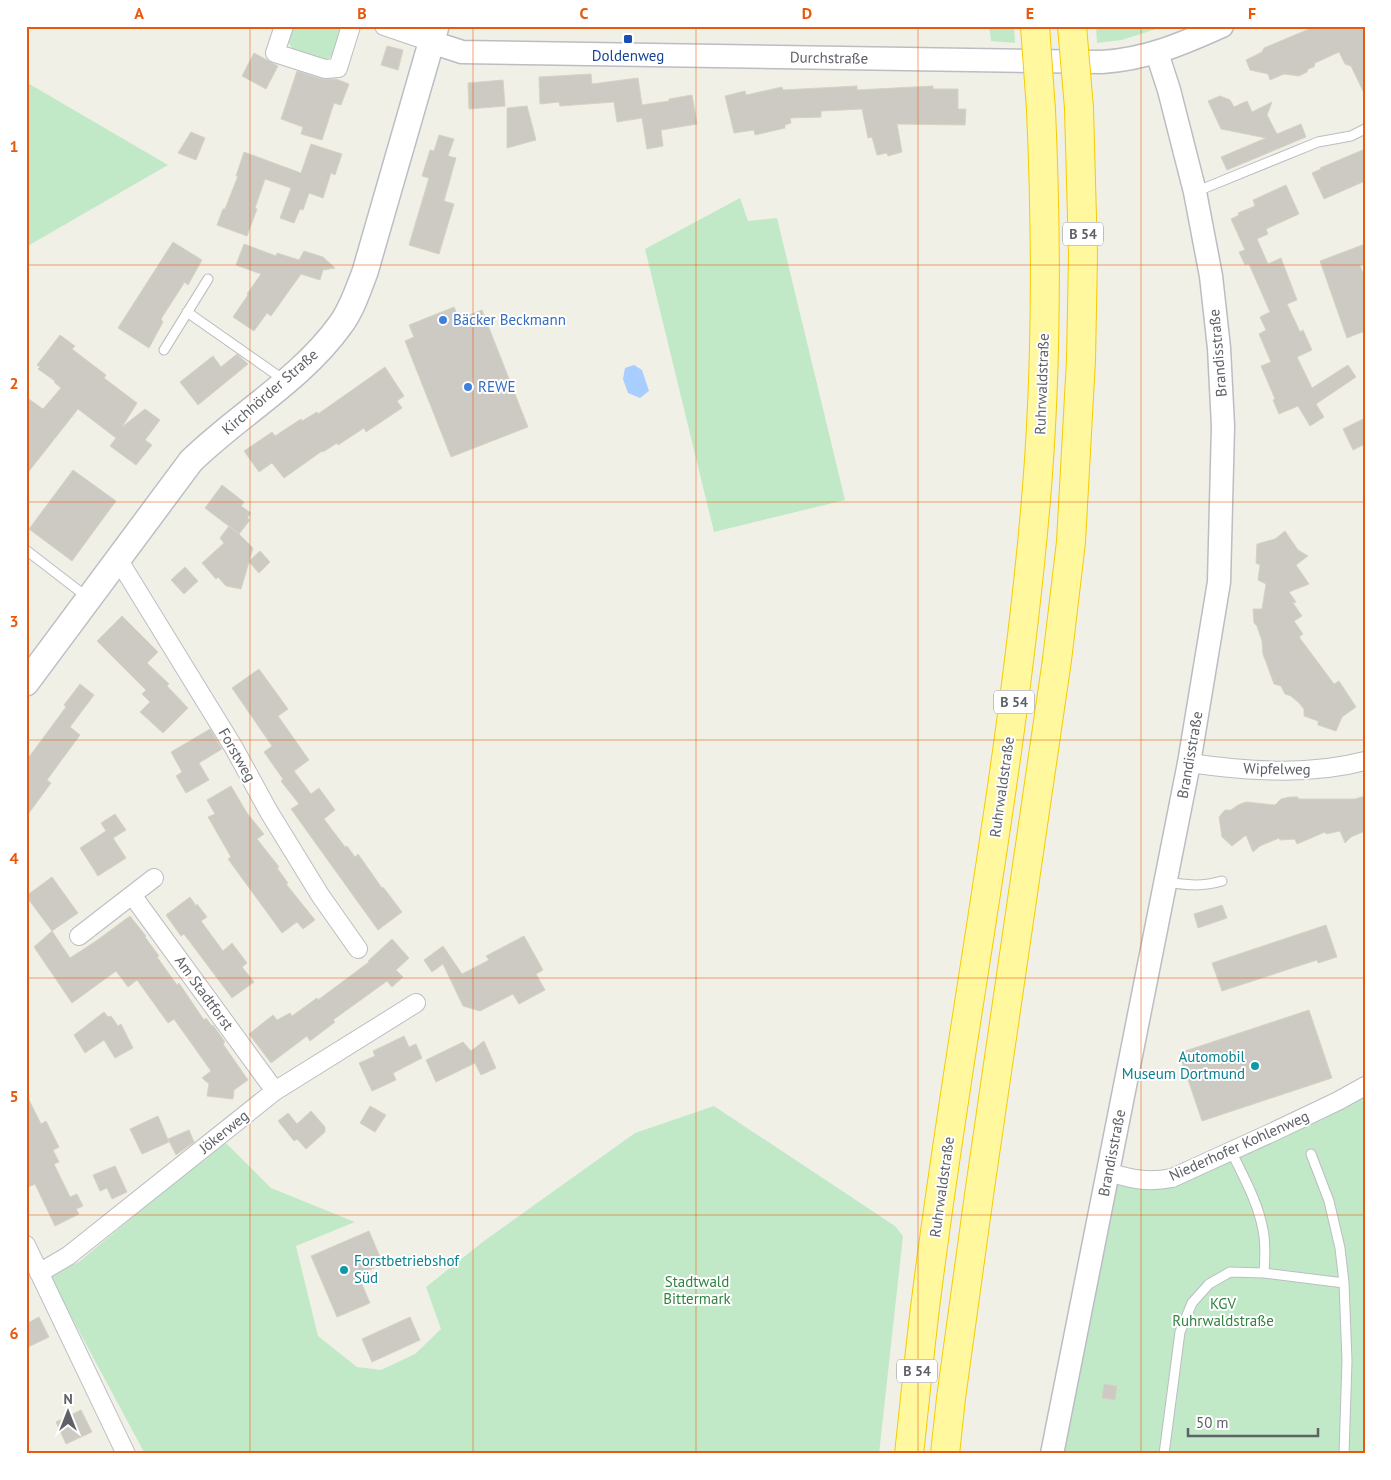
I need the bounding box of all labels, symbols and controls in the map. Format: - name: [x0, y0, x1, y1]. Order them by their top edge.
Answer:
- text: A: [134, 3, 144, 23]
- text: B: [357, 3, 367, 23]
- text: C: [580, 3, 589, 23]
- text: D: [802, 3, 812, 23]
- text: E: [1026, 3, 1034, 23]
- text: F: [1248, 3, 1256, 23]
- marker: Doldenweg: [622, 33, 634, 45]
- place label: Doldenweg: [592, 46, 664, 65]
- street label: Durchstraße: [790, 47, 868, 68]
- text: 1: [9, 136, 19, 156]
- road number: B 54: [1063, 222, 1103, 245]
- street label: Brandisstraße: [1204, 308, 1231, 398]
- place label: Bäcker Beckmann: [453, 310, 566, 329]
- marker: Bäcker Beckmann: [437, 314, 449, 326]
- street label: Ruhrwaldstraße: [1030, 333, 1053, 435]
- street label: Kirchhörder Straße: [218, 345, 322, 439]
- text: 2: [9, 373, 19, 393]
- place label: REWE: [478, 377, 515, 396]
- marker: REWE: [462, 381, 474, 393]
- text: 3: [9, 611, 19, 631]
- road number: B 54: [994, 690, 1034, 714]
- street label: Brandisstraße: [1172, 710, 1207, 800]
- street label: Forstweg: [215, 725, 260, 785]
- street label: Ruhrwaldstraße: [985, 735, 1018, 839]
- street label: Wipfelweg: [1243, 758, 1311, 779]
- text: 4: [9, 848, 19, 868]
- street label: Am Stadtforst: [171, 952, 238, 1034]
- place label: Automobil Museum Dortmund: [1122, 1047, 1246, 1083]
- marker: Automobil Museum Dortmund: [1249, 1060, 1261, 1072]
- text: 5: [9, 1086, 19, 1106]
- street label: Jökerweg: [194, 1106, 252, 1158]
- street label: Niederhofer Kohlenweg: [1166, 1106, 1312, 1185]
- street label: Brandisstraße: [1094, 1108, 1129, 1198]
- street label: Ruhrwaldstraße: [925, 1135, 958, 1239]
- place label: Forstbetriebshof Süd: [354, 1251, 460, 1287]
- marker: Forstbetriebshof Süd: [338, 1264, 350, 1276]
- park label: Stadtwald Bittermark: [663, 1272, 732, 1308]
- park label: KGV Ruhrwaldstraße: [1172, 1294, 1274, 1330]
- text: 6: [9, 1323, 19, 1343]
- road number: B 54: [897, 1360, 937, 1382]
- north arrow: [42, 1388, 92, 1438]
- text: N: [63, 1390, 73, 1408]
- scale bar: [1188, 1405, 1318, 1437]
- text: 50 m: [1196, 1413, 1229, 1432]

